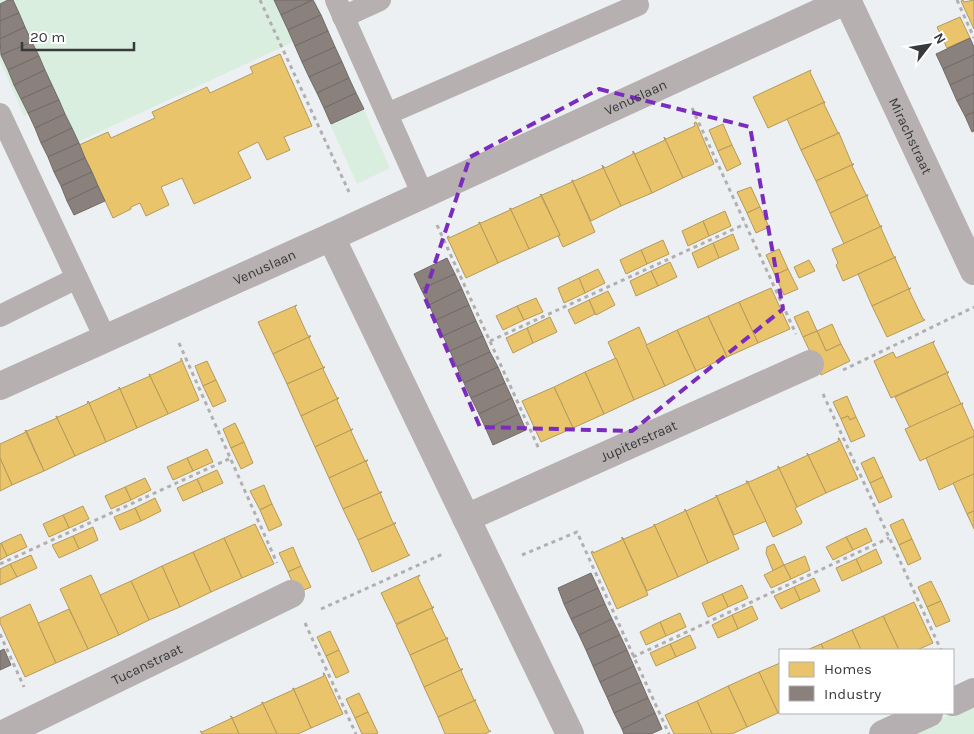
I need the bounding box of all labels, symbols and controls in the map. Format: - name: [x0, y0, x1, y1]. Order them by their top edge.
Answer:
- scale bar: [22, 20, 135, 52]
- north arrow: [904, 20, 954, 70]
- text: 20 m: [30, 28, 65, 46]
- text: N: [930, 30, 950, 47]
- street label: Venuslaan: [602, 76, 669, 119]
- street label: Mirachstraat: [885, 95, 936, 177]
- street label: Venuslaan: [231, 246, 298, 288]
- street label: Jupiterstraat: [597, 416, 680, 465]
- street label: Tucanstraat: [109, 640, 185, 688]
- legend: [779, 649, 954, 714]
- text: Homes: [824, 660, 872, 678]
- text: Industry: [824, 685, 881, 703]

